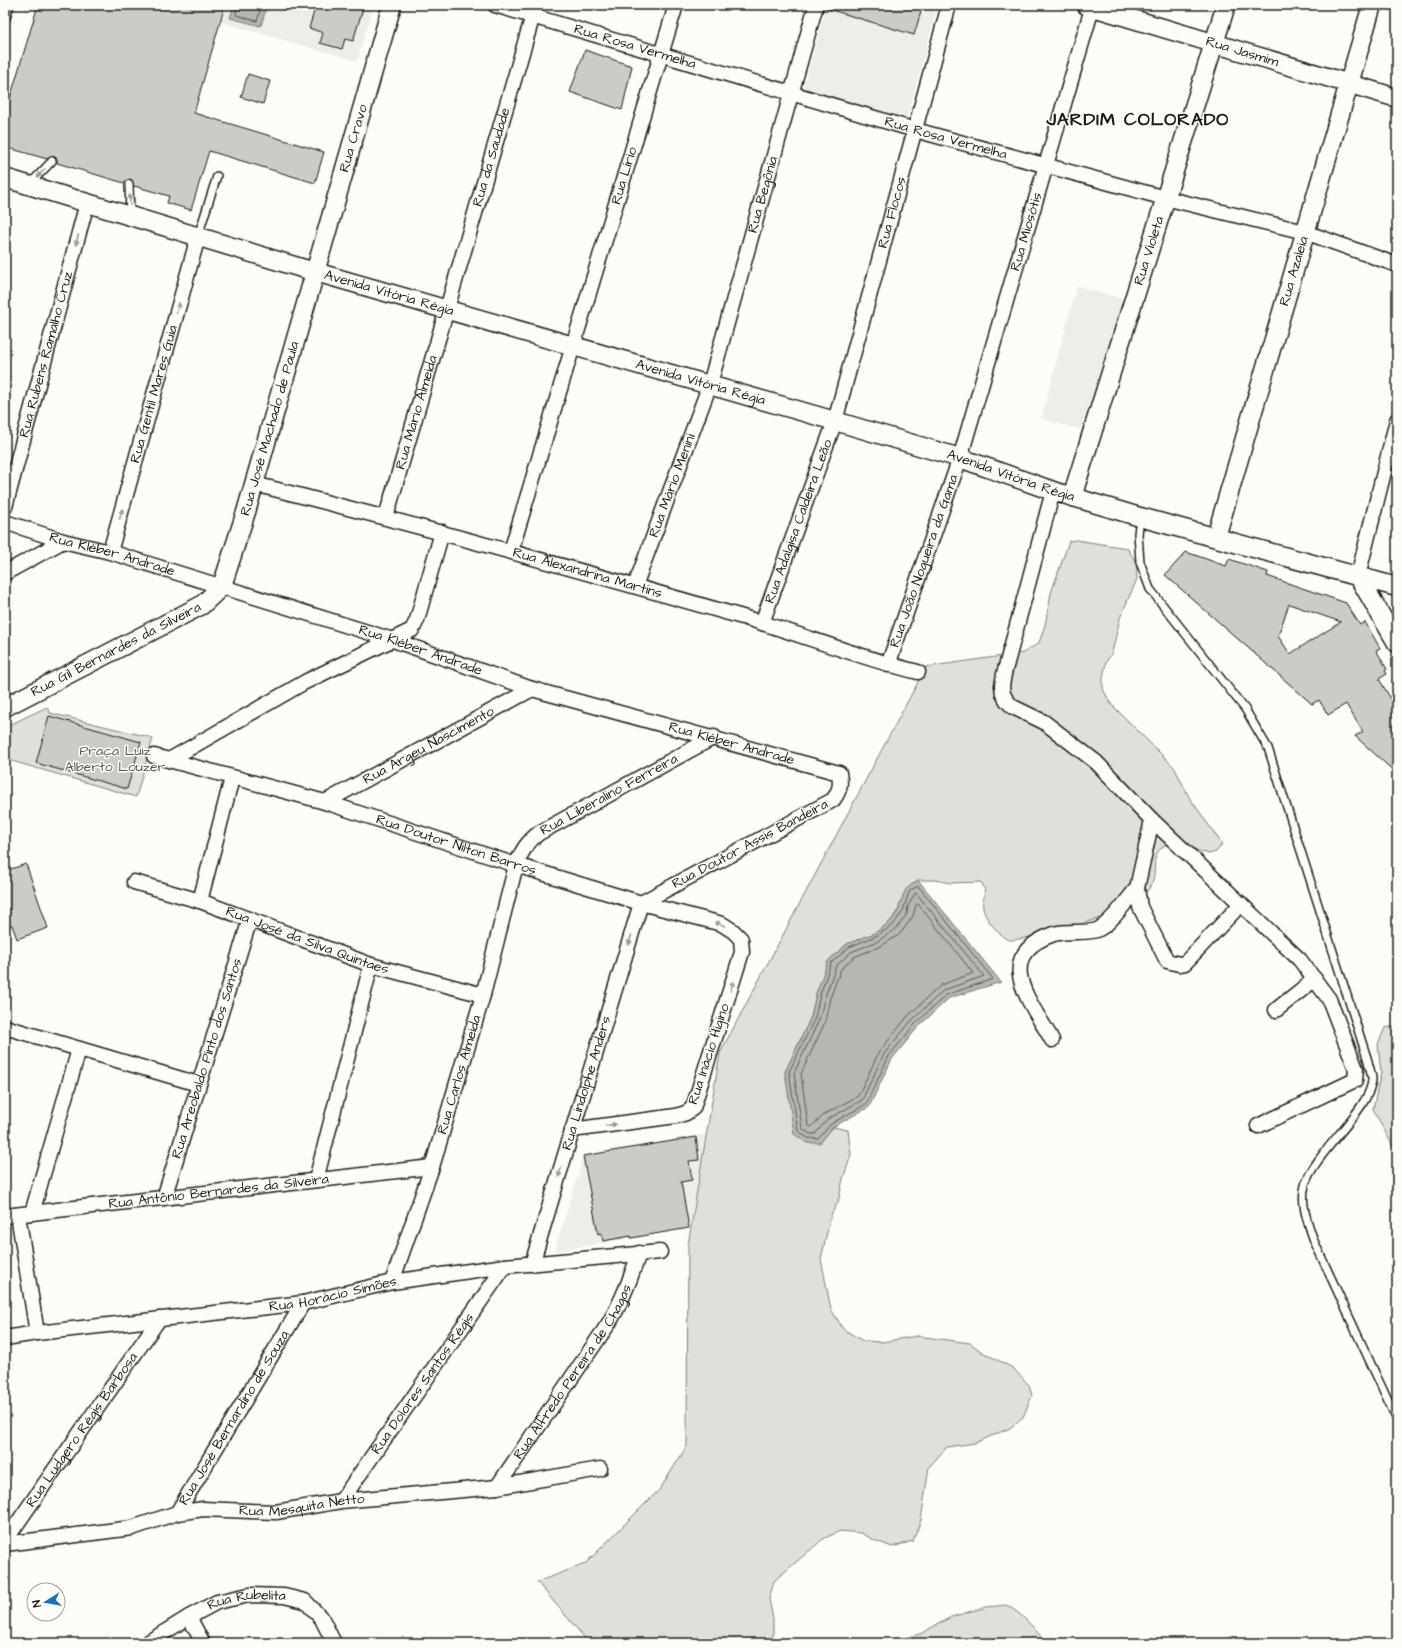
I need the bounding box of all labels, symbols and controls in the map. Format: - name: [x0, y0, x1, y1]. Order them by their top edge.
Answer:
- street label: Rua Rosa Vermelha: [572, 19, 698, 74]
- street label: Rua Jasmim: [1203, 31, 1281, 72]
- street label: Rua Cravo: [334, 102, 373, 175]
- street label: Rua da Saudade: [467, 105, 515, 209]
- district label: JARDIM COLORADO: [1046, 107, 1229, 132]
- street label: Rua Rosa Vermelha: [882, 111, 1009, 165]
- street label: Rua Lírio: [606, 144, 643, 207]
- street label: Rua Begônia: [743, 154, 783, 235]
- one-way arrow: [36, 168, 46, 178]
- street label: Rua Flocos: [873, 174, 911, 250]
- street label: Rua Miosótis: [1005, 190, 1047, 273]
- one-way arrow: [126, 194, 133, 206]
- street label: Rua Violeta: [1129, 214, 1169, 288]
- street label: Rua Azaleia: [1274, 234, 1314, 308]
- one-way arrow: [74, 235, 80, 247]
- street label: Avenida Vitória Régia: [322, 265, 456, 321]
- street label: Rua Rubens Ramalho Cruz: [14, 269, 78, 440]
- one-way arrow: [175, 302, 181, 314]
- street label: Rua Gentil Mares Guia: [125, 323, 183, 465]
- street label: Rua José Machado de Paula: [235, 339, 305, 518]
- street label: Rua Mário Almeida: [390, 353, 443, 472]
- street label: Avenida Vitória Régia: [633, 354, 768, 411]
- street label: Rua Mário Menini: [644, 431, 701, 540]
- street label: Rua Adalgisa Caldeira Leão: [760, 436, 838, 606]
- street label: Avenida Vitória Régia: [945, 445, 1077, 507]
- street label: Rua João Nogueira da Gama: [885, 472, 963, 650]
- one-way arrow: [118, 508, 124, 520]
- street label: Rua Kléber Andrade: [47, 527, 178, 582]
- street label: Rua Alexandrina Martins: [510, 543, 664, 604]
- street label: Rua Gil Bernardes da Silveira: [27, 597, 205, 702]
- street label: Rua Kléber Andrade: [356, 620, 486, 681]
- street label: Rua Argeu Nascimento: [359, 701, 498, 789]
- street label: Rua Kléber Andrade: [666, 717, 797, 770]
- park label: Praça Luiz Alberto Louzer: [65, 741, 165, 777]
- street label: Rua Liberalino Ferreira: [537, 749, 681, 840]
- street label: Rua Doutor Assis Bandeira: [668, 794, 832, 894]
- street label: Rua Doutor Nilton Barros: [373, 809, 539, 881]
- street label: Rua José da Silva Quintaes: [223, 902, 391, 979]
- one-way arrow: [714, 921, 726, 927]
- one-way arrow: [627, 934, 633, 946]
- street label: Rua Areobaldo Pinto dos Santos: [167, 956, 247, 1161]
- one-way arrow: [729, 979, 735, 991]
- street label: Rua Inácio Higino: [683, 1001, 735, 1107]
- street label: Rua Carlos Almeida: [432, 1013, 486, 1137]
- street label: Rua Lindolphe Anders: [557, 1013, 616, 1153]
- one-way arrow: [605, 1122, 617, 1128]
- one-way arrow: [557, 1166, 563, 1178]
- street label: Rua Antônio Bernardes da Silveira: [107, 1169, 330, 1214]
- street label: Rua Horácio Simões: [268, 1271, 398, 1317]
- street label: Rua Alfredo Pereira de Chagas: [509, 1281, 637, 1464]
- street label: Rua Dolores Santos Régis: [367, 1309, 479, 1458]
- street label: Rua José Bernardino de Souza: [174, 1327, 294, 1509]
- street label: Rua Ludgero Régis Barbosa: [21, 1349, 143, 1511]
- street label: Rua Mesquita Netto: [239, 1489, 365, 1522]
- north arrow: [26, 1582, 66, 1622]
- street label: Rua Rubelita: [204, 1585, 286, 1615]
- text: N: [29, 1599, 45, 1609]

